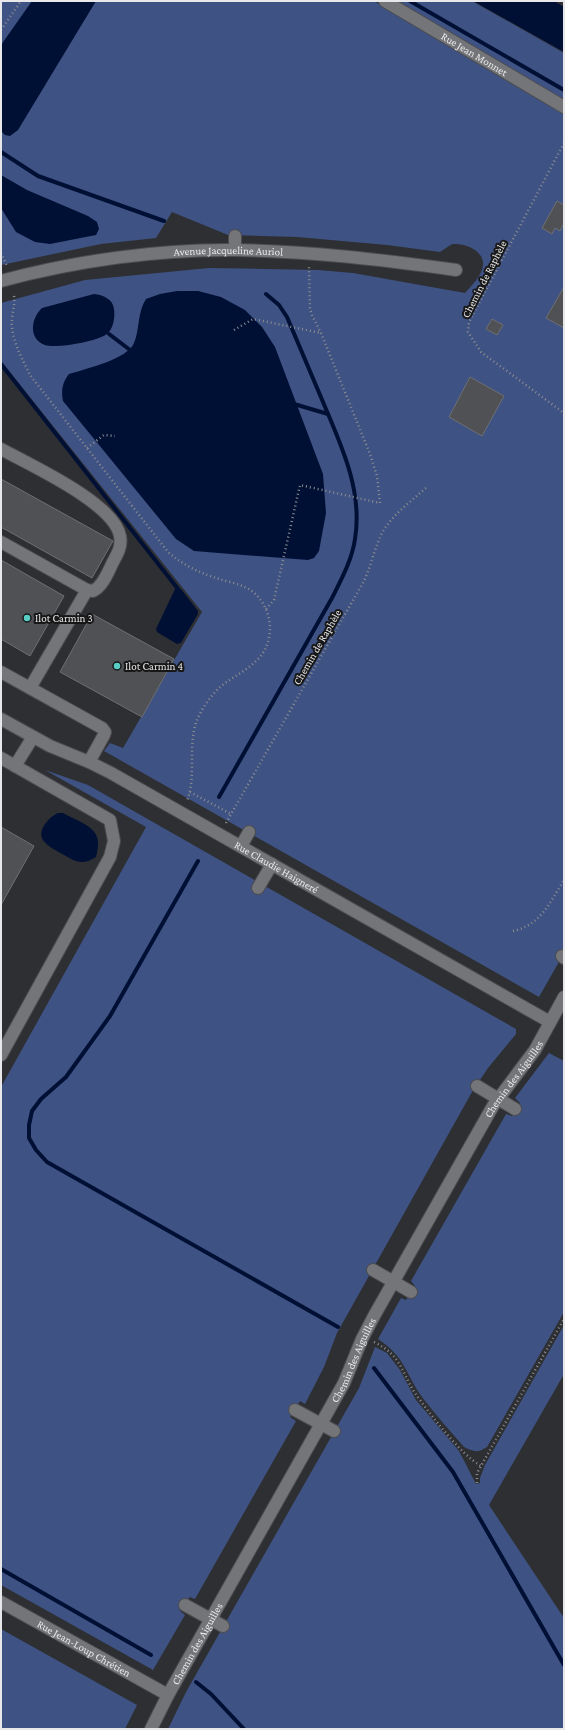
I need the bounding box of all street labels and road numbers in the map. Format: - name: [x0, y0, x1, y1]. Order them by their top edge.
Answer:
- street label: Rue Jean Monnet: [439, 30, 510, 78]
- street label: Chemin de Raphèle: [459, 238, 510, 320]
- street label: Avenue Jacqueline Auriol: [173, 244, 283, 258]
- street label: Chemin de Raphèle: [291, 607, 344, 687]
- street label: Rue Claudie Haigneré: [232, 838, 321, 895]
- street label: Chemin des Aiguilles: [482, 1038, 545, 1120]
- street label: Chemin des Aiguilles: [328, 1316, 378, 1405]
- street label: Chemin des Aiguilles: [169, 1601, 225, 1687]
- street label: Rue Jean-Loup Chrétien: [35, 1617, 133, 1679]

